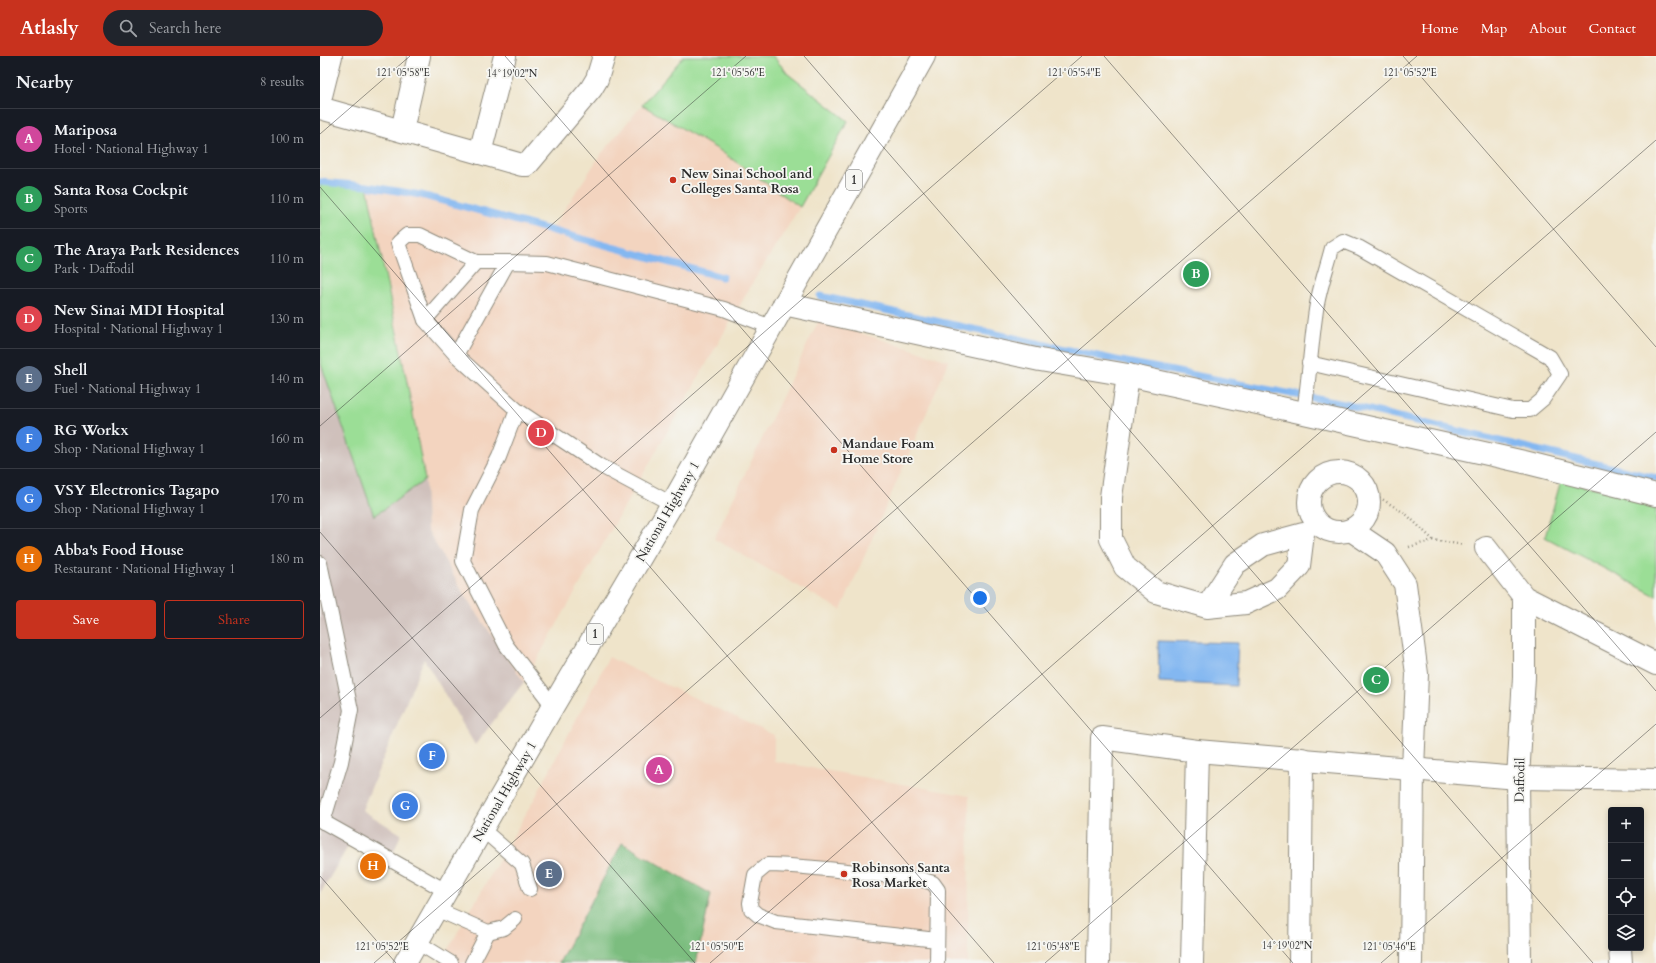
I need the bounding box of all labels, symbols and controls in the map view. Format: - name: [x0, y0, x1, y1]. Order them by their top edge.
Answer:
- search box: [103, 10, 383, 46]
- text: Atlasly: [20, 15, 79, 41]
- icon: search: [117, 17, 139, 39]
- text: Search here: [149, 18, 222, 38]
- text: Home: [1421, 19, 1459, 38]
- text: Map: [1481, 19, 1507, 38]
- text: About: [1529, 19, 1566, 38]
- text: Contact: [1588, 19, 1636, 38]
- text: 121°05'58"E: [376, 66, 430, 80]
- text: 121°05'56"E: [711, 66, 765, 80]
- text: 121°05'54"E: [1047, 66, 1101, 80]
- text: 121°05'52"E: [1383, 66, 1437, 80]
- text: 14°19'02"N: [487, 67, 538, 81]
- text: Nearby: [16, 71, 73, 94]
- text: 8 results: [260, 73, 304, 91]
- text: Mariposa: [54, 120, 117, 140]
- text: A: [24, 130, 34, 148]
- text: 100 m: [270, 130, 304, 148]
- text: Hotel · National Highway 1: [54, 140, 209, 158]
- place label: New Sinai School and Colleges Santa Rosa: [681, 165, 813, 198]
- road number: 1: [846, 170, 862, 190]
- marker: New Sinai School and Colleges Santa Rosa: [668, 175, 678, 185]
- text: Santa Rosa Cockpit: [54, 180, 188, 200]
- text: B: [24, 190, 34, 208]
- text: 110 m: [270, 190, 304, 208]
- text: Sports: [54, 200, 88, 218]
- text: The Araya Park Residences: [54, 240, 239, 260]
- text: C: [24, 250, 34, 268]
- text: 110 m: [270, 250, 304, 268]
- pin: B: [1183, 259, 1209, 289]
- text: Park · Daffodil: [54, 260, 134, 278]
- text: New Sinai MDI Hospital: [54, 300, 224, 320]
- text: D: [23, 310, 35, 328]
- text: 130 m: [270, 310, 304, 328]
- text: Hospital · National Highway 1: [54, 320, 223, 338]
- text: Shell: [54, 360, 87, 380]
- text: E: [25, 370, 33, 388]
- text: 140 m: [270, 370, 304, 388]
- text: Fuel · National Highway 1: [54, 380, 201, 398]
- pin: D: [528, 418, 554, 448]
- text: RG Workx: [54, 420, 129, 440]
- text: F: [25, 430, 33, 448]
- text: 160 m: [270, 430, 304, 448]
- place label: Mandaue Foam Home Store: [842, 435, 934, 468]
- text: Shop · National Highway 1: [54, 440, 205, 458]
- marker: Mandaue Foam Home Store: [829, 445, 839, 455]
- street label: National Highway 1: [632, 458, 704, 565]
- text: VSY Electronics Tagapo: [54, 480, 219, 500]
- text: G: [24, 490, 34, 508]
- text: 170 m: [270, 490, 304, 508]
- text: Shop · National Highway 1: [54, 500, 205, 518]
- text: Abba's Food House: [54, 540, 184, 560]
- text: H: [23, 550, 35, 568]
- text: 180 m: [270, 550, 304, 568]
- text: Restaurant · National Highway 1: [54, 560, 236, 578]
- your location: [970, 588, 990, 608]
- button: Save: [16, 600, 156, 639]
- button: Share: [164, 600, 304, 639]
- road number: 1: [587, 624, 603, 644]
- pin: C: [1363, 665, 1389, 695]
- street label: National Highway 1: [469, 738, 541, 845]
- pin: F: [419, 741, 445, 771]
- pin: A: [646, 755, 672, 785]
- street label: Daffodil: [1511, 757, 1529, 803]
- pin: G: [392, 791, 418, 821]
- map controls: [1608, 807, 1644, 951]
- button: +: [1608, 807, 1644, 843]
- button: −: [1608, 843, 1644, 879]
- pin: H: [360, 851, 386, 881]
- pin: E: [536, 859, 562, 889]
- place label: Robinsons Santa Rosa Market: [852, 859, 950, 892]
- marker: Robinsons Santa Rosa Market: [839, 869, 849, 879]
- button: locate: [1608, 879, 1644, 915]
- button: layers: [1608, 915, 1644, 951]
- text: 14°19'02"N: [1262, 939, 1313, 953]
- text: 121°05'52"E: [355, 940, 409, 954]
- text: 121°05'50"E: [690, 940, 744, 954]
- text: 121°05'48"E: [1026, 940, 1080, 954]
- text: 121°05'46"E: [1362, 940, 1416, 954]

